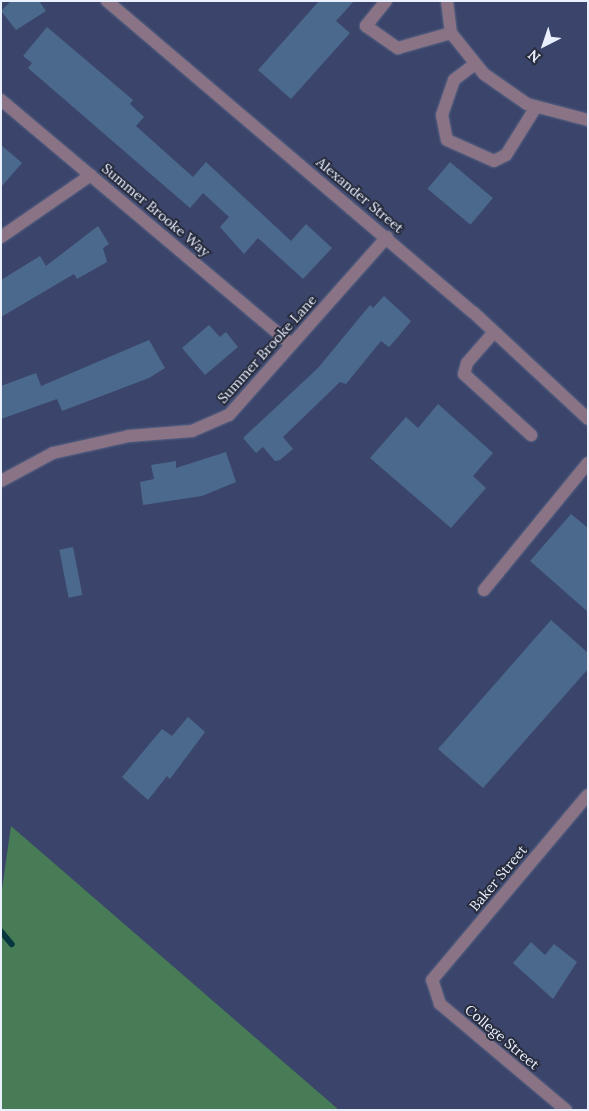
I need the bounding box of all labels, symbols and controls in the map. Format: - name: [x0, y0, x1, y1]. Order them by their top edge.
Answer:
- north arrow: [519, 20, 569, 70]
- text: N: [524, 46, 544, 67]
- street label: Alexander Street: [313, 154, 407, 236]
- street label: Summer Brooke Way: [98, 160, 214, 260]
- street label: Summer Brooke Lane: [214, 291, 320, 407]
- street label: Baker Street: [466, 842, 530, 914]
- street label: College Street: [461, 1001, 543, 1073]

